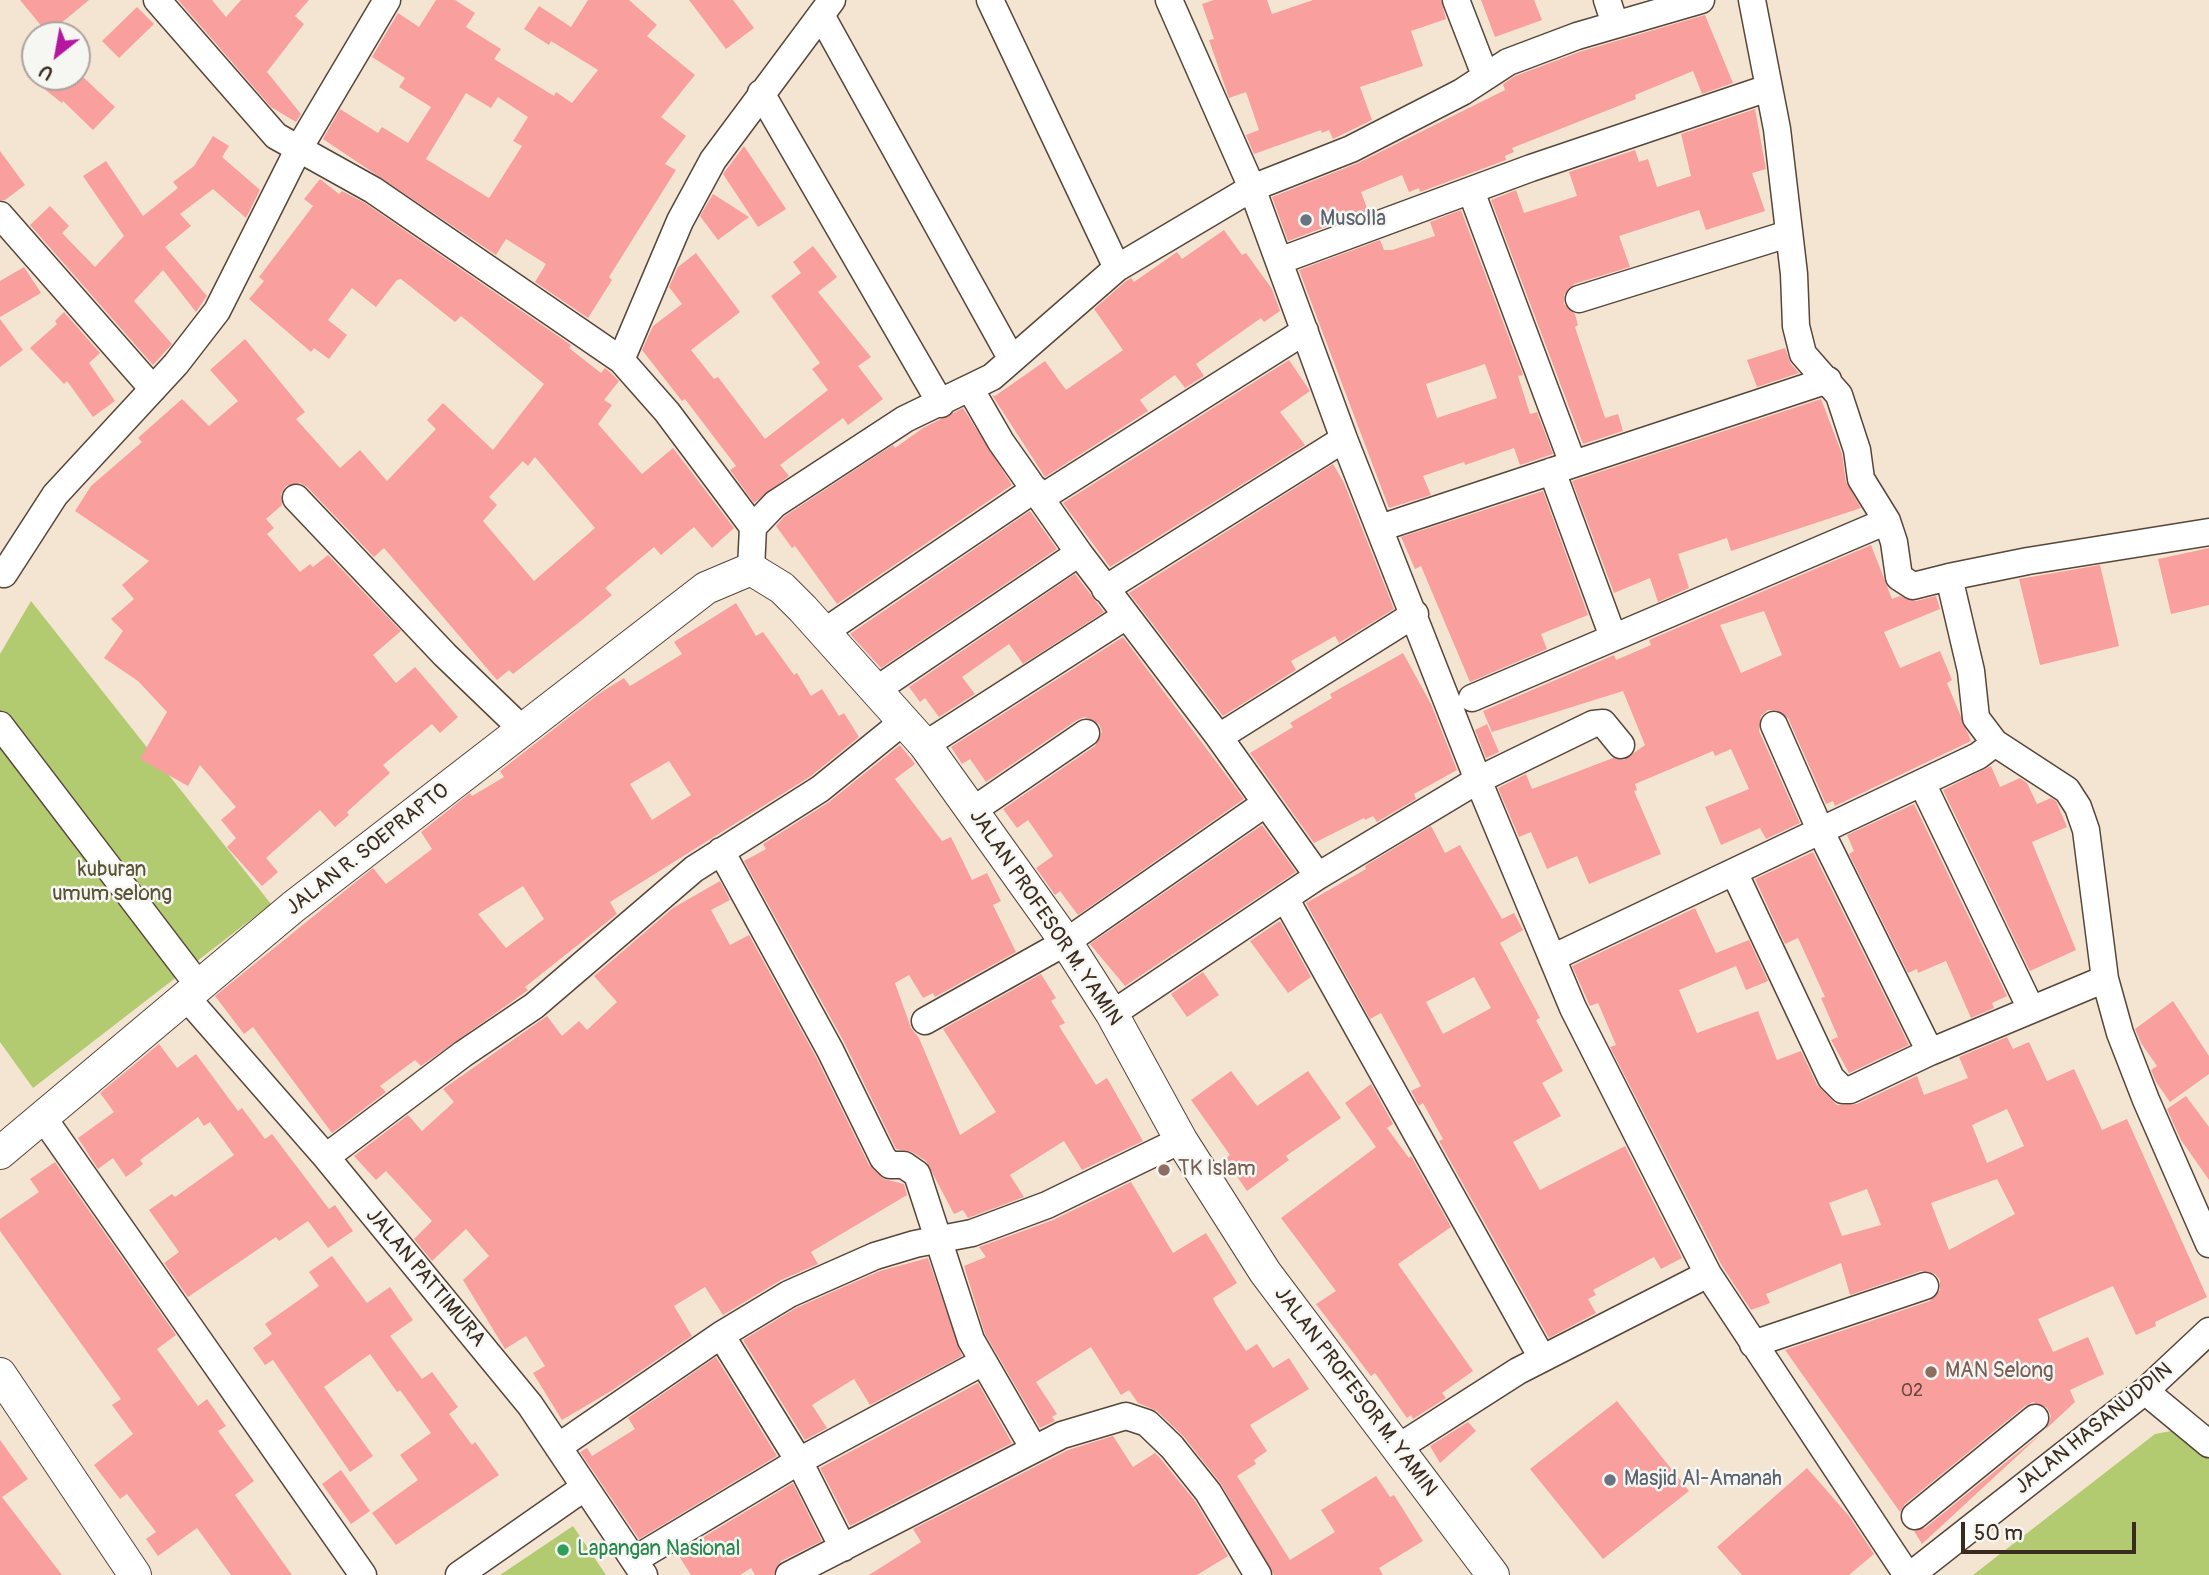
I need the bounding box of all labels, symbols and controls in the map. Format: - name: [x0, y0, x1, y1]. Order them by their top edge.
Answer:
- north arrow: [21, 21, 91, 91]
- text: U: [35, 59, 58, 86]
- place label: Musolla: [1320, 207, 1386, 233]
- marker: Musolla: [1298, 212, 1314, 228]
- street label: JALAN R. SOEPRAPTO: [282, 779, 454, 921]
- street label: JALAN PROFESOR M. YAMIN: [963, 805, 1127, 1031]
- park label: kuburan umum selong: [52, 858, 172, 908]
- place label: TK Islam: [1178, 1157, 1256, 1183]
- marker: TK Islam: [1156, 1162, 1172, 1178]
- street label: JALAN PATTIMURA: [360, 1204, 490, 1352]
- street label: JALAN PROFESOR M. YAMIN: [1268, 1282, 1442, 1502]
- street label: JALAN HASANUDDIN: [2010, 1358, 2178, 1500]
- place label: MAN Selong: [1945, 1359, 2054, 1385]
- marker: MAN Selong: [1923, 1364, 1939, 1380]
- house number: 02: [1901, 1380, 1923, 1402]
- place label: Masjid Al-Amanah: [1624, 1467, 1782, 1493]
- marker: Masjid Al-Amanah: [1602, 1472, 1618, 1488]
- scale bar: [1964, 1508, 2139, 1552]
- text: 50 m: [1974, 1520, 2023, 1547]
- place label: Lapangan Nasional: [577, 1537, 740, 1563]
- marker: Lapangan Nasional: [555, 1542, 571, 1558]

